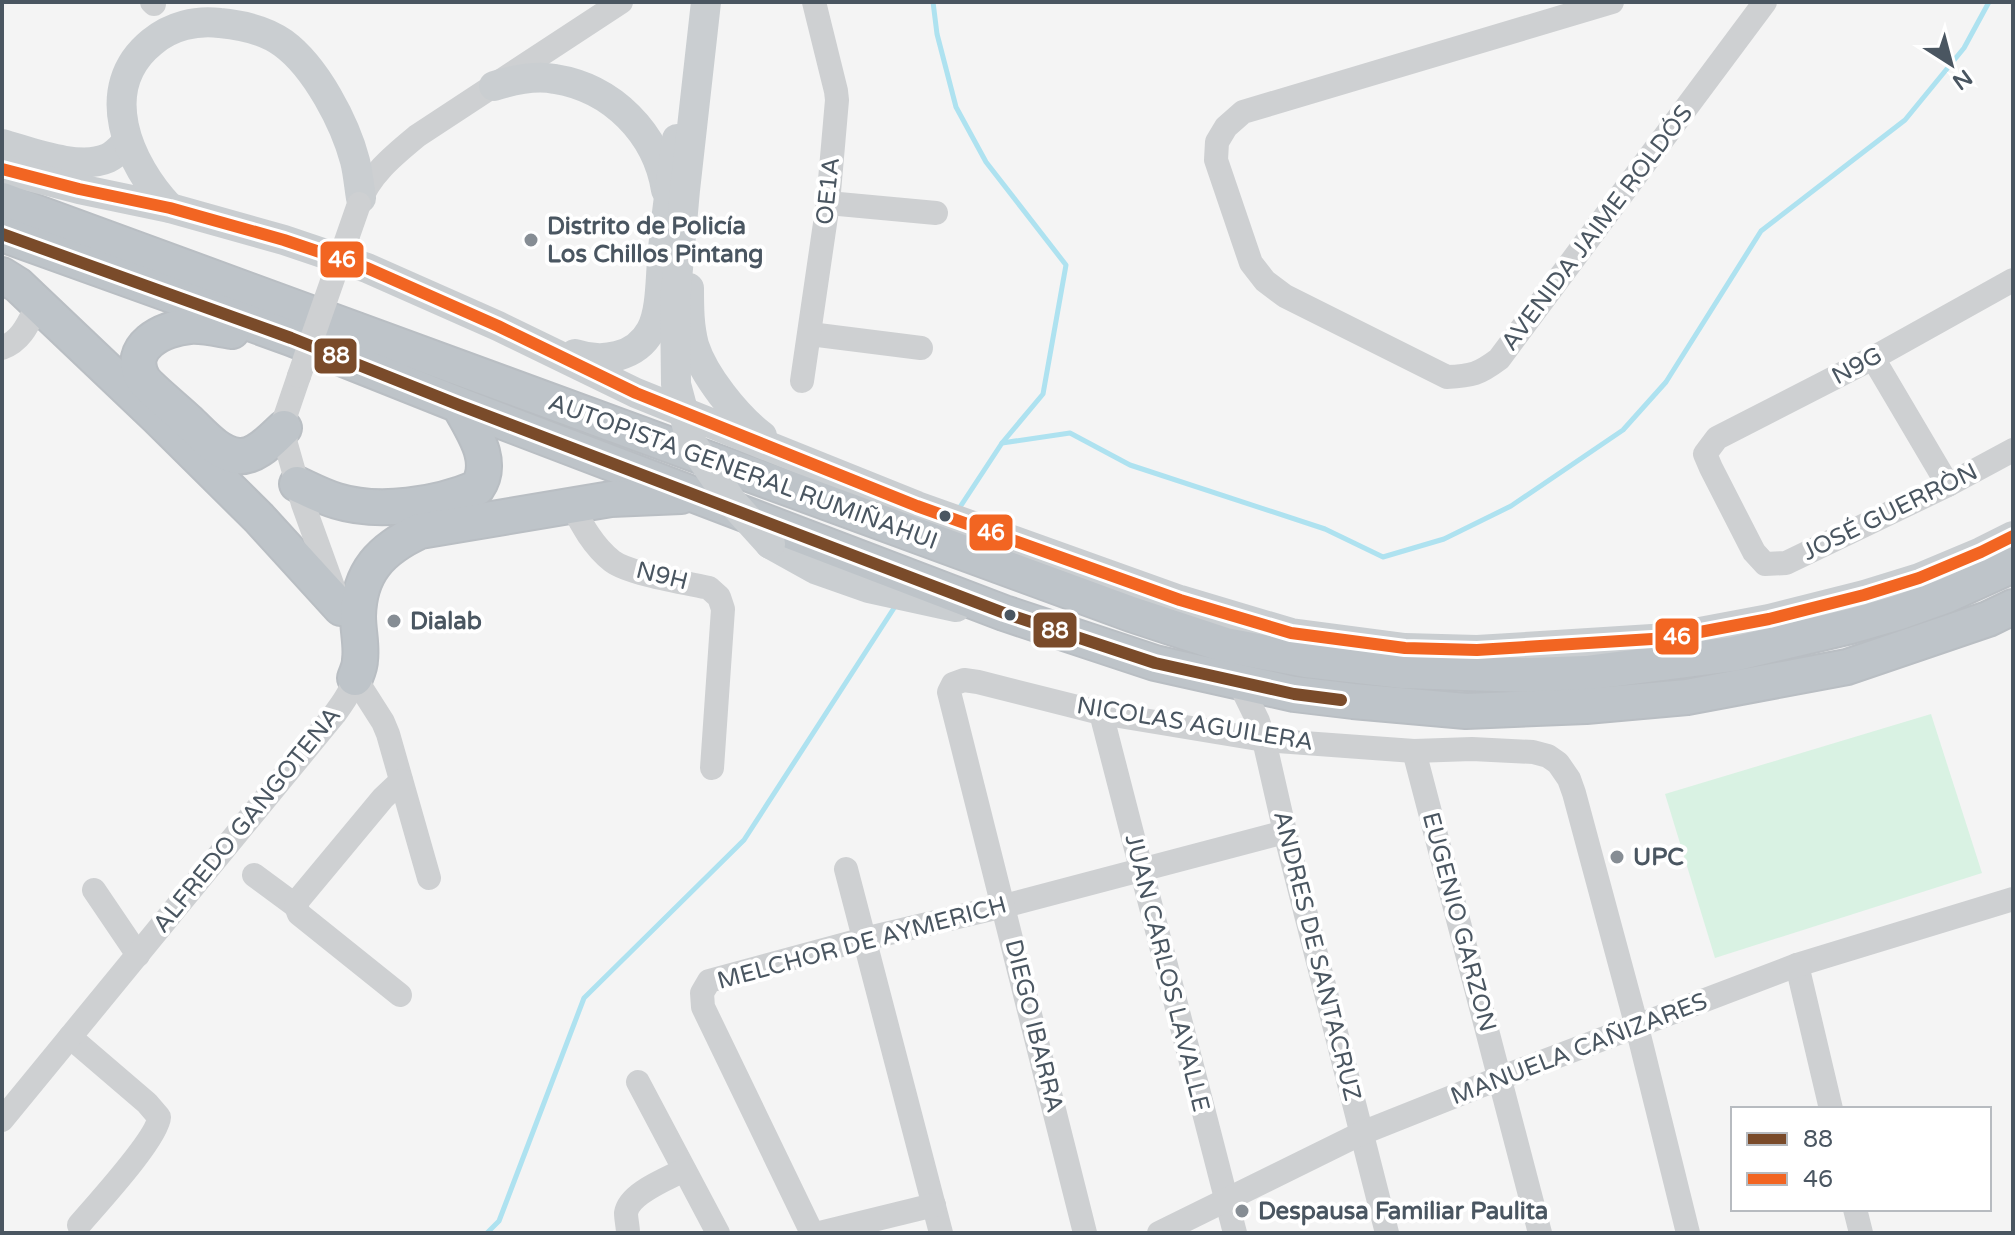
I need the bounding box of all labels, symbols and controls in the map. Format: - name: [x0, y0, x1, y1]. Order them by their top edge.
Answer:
- north arrow: [1911, 24, 1991, 104]
- text: N: [1947, 64, 1977, 95]
- street label: AVENIDA JAIME ROLDÓS: [1494, 99, 1699, 357]
- street label: OE1A: [810, 156, 846, 226]
- place label: Distrito de Policía Los Chillos Pintang: [547, 212, 763, 269]
- marker: Distrito de Policía Los Chillos Pintang: [522, 231, 540, 249]
- line badge: 46: [319, 240, 365, 279]
- text: 46: [328, 247, 356, 273]
- line badge: 88: [313, 337, 358, 375]
- street label: N9G: [1827, 341, 1887, 391]
- text: 88: [322, 343, 350, 369]
- street label: AUTOPISTA GENERAL RUMIÑAHUI: [544, 388, 942, 556]
- street label: JOSÉ GUERRÒN: [1797, 456, 1982, 567]
- unlabelled marker: [937, 508, 953, 524]
- line badge: 46: [968, 513, 1014, 552]
- text: 46: [977, 520, 1005, 546]
- street label: N9H: [633, 556, 691, 596]
- place label: Dialab: [410, 607, 482, 636]
- unlabelled marker: [1002, 607, 1018, 623]
- line badge: 88: [1032, 611, 1078, 649]
- marker: Dialab: [385, 612, 403, 630]
- line badge: 46: [1654, 617, 1700, 656]
- text: 88: [1041, 618, 1069, 644]
- text: 46: [1663, 624, 1691, 650]
- street label: NICOLAS AGUILERA: [1075, 691, 1315, 757]
- street label: ALFREDO GANGOTENA: [147, 701, 347, 939]
- street label: ANDRES DE SANTACRUZ: [1267, 808, 1367, 1104]
- street label: EUGENIO GARZON: [1416, 809, 1502, 1035]
- street label: JUAN CARLOS LAVALLE: [1118, 831, 1216, 1115]
- place label: UPC: [1633, 843, 1684, 872]
- marker: UPC: [1608, 848, 1626, 866]
- street label: MELCHOR DE AYMERICH: [714, 890, 1010, 996]
- street label: DIEGO IBARRA: [998, 936, 1070, 1116]
- street label: MANUELA CAÑIZARES: [1447, 987, 1711, 1111]
- legend: [1731, 1107, 1991, 1211]
- text: 88: [1803, 1125, 1833, 1154]
- text: 46: [1803, 1165, 1833, 1194]
- place label: Despausa Familiar Paulita: [1258, 1197, 1548, 1226]
- marker: Despausa Familiar Paulita: [1233, 1202, 1251, 1220]

